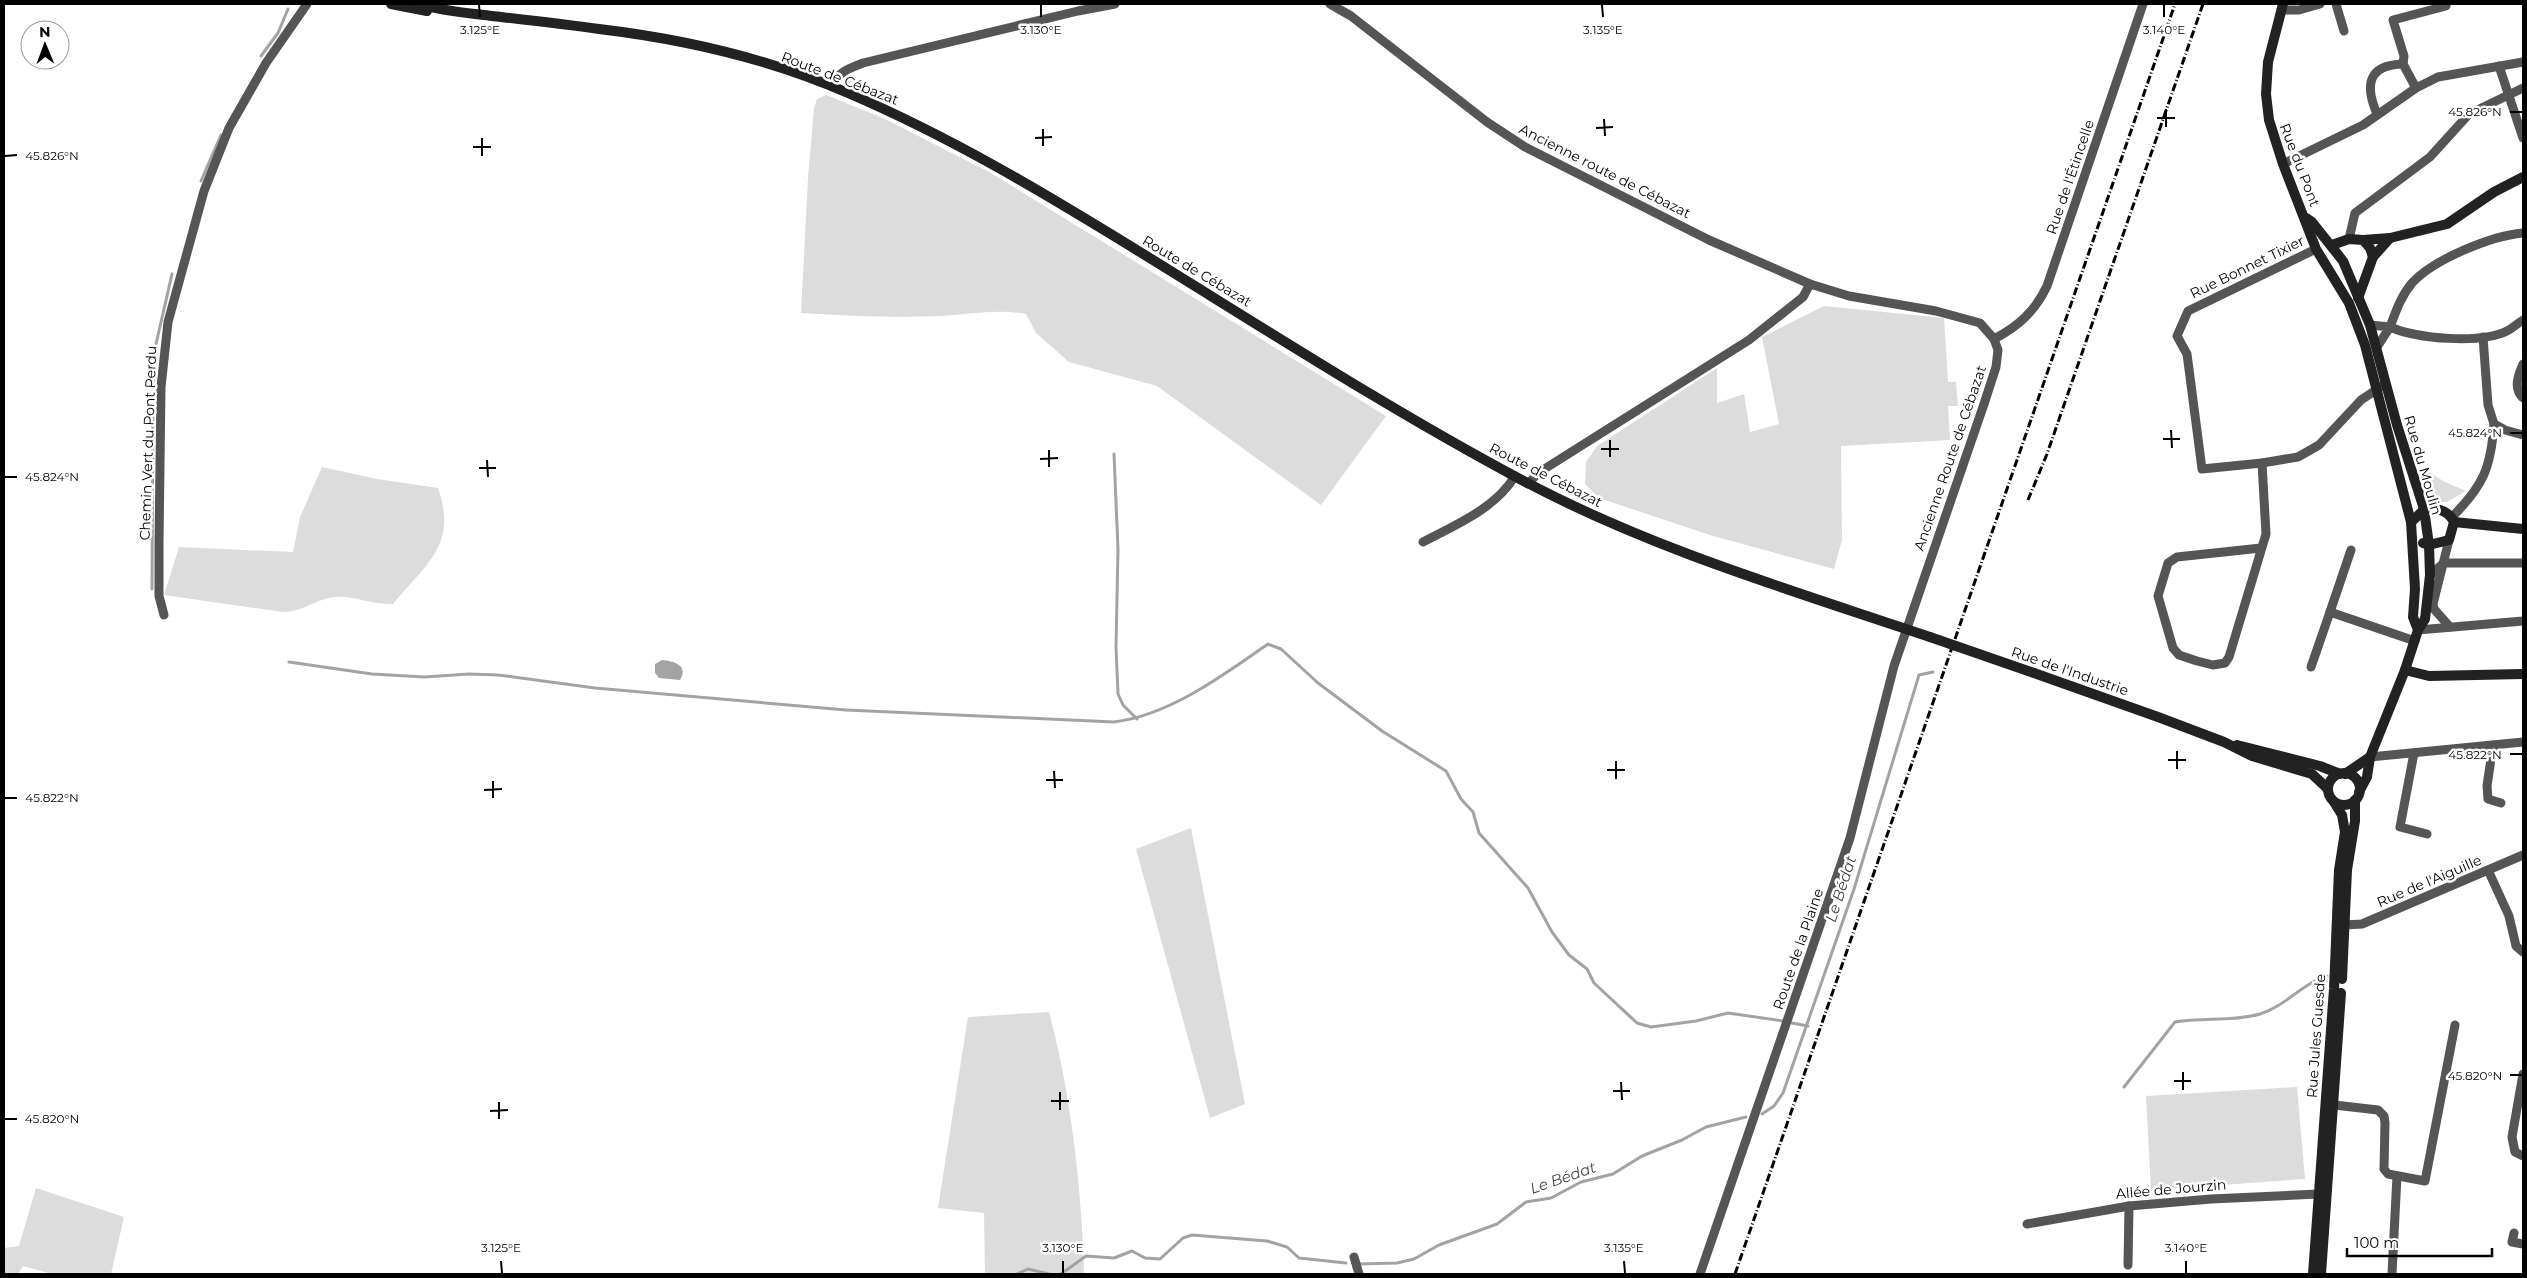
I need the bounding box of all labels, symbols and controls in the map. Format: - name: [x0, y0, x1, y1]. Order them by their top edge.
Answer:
- north arrow: [20, 20, 70, 70]
- text: 3.125°E: [460, 22, 500, 37]
- text: 3.130°E: [1020, 22, 1062, 37]
- text: 3.135°E: [1583, 22, 1623, 37]
- text: 3.140°E: [2143, 22, 2185, 37]
- text: N: [39, 23, 51, 41]
- street label: Route de Cébazat: [779, 47, 902, 109]
- text: 45.826°N: [2448, 104, 2502, 119]
- street label: Rue de l'Étincelle: [2042, 117, 2098, 237]
- street label: Ancienne route de Cébazat: [1516, 120, 1694, 222]
- street label: Rue du Pont: [2276, 121, 2324, 210]
- text: 45.826°N: [25, 148, 79, 163]
- street label: Route de Cébazat: [1139, 231, 1255, 311]
- street label: Rue Bonnet Tixier: [2187, 231, 2307, 302]
- street label: Chemin Vert du Pont Perdu: [136, 345, 160, 541]
- street label: Ancienne Route de Cébazat: [1910, 363, 1990, 553]
- street label: Rue du Moulin: [2400, 413, 2446, 517]
- text: 45.824°N: [2448, 425, 2502, 440]
- street label: Route de Cébazat: [1487, 439, 1606, 511]
- text: 45.824°N: [25, 469, 79, 484]
- street label: Rue de l'Industrie: [2009, 643, 2131, 699]
- text: 45.822°N: [2448, 747, 2502, 762]
- text: 45.822°N: [25, 790, 79, 805]
- street label: Rue de l'Aiguille: [2374, 851, 2484, 911]
- water label: Le Bédat: [1821, 853, 1860, 924]
- street label: Route de la Plaine: [1769, 886, 1827, 1012]
- street label: Rue Jules Guesde: [2303, 973, 2329, 1099]
- text: 45.820°N: [2448, 1068, 2502, 1083]
- text: 45.820°N: [25, 1111, 79, 1126]
- water label: Le Bédat: [1527, 1157, 1598, 1198]
- street label: Allée de Jourzin: [2115, 1175, 2227, 1203]
- scale bar: [2347, 1226, 2492, 1258]
- text: 100 m: [2354, 1233, 2399, 1252]
- text: 3.125°E: [481, 1240, 521, 1255]
- text: 3.130°E: [1042, 1240, 1084, 1255]
- text: 3.135°E: [1604, 1240, 1644, 1255]
- text: 3.140°E: [2165, 1240, 2207, 1255]

